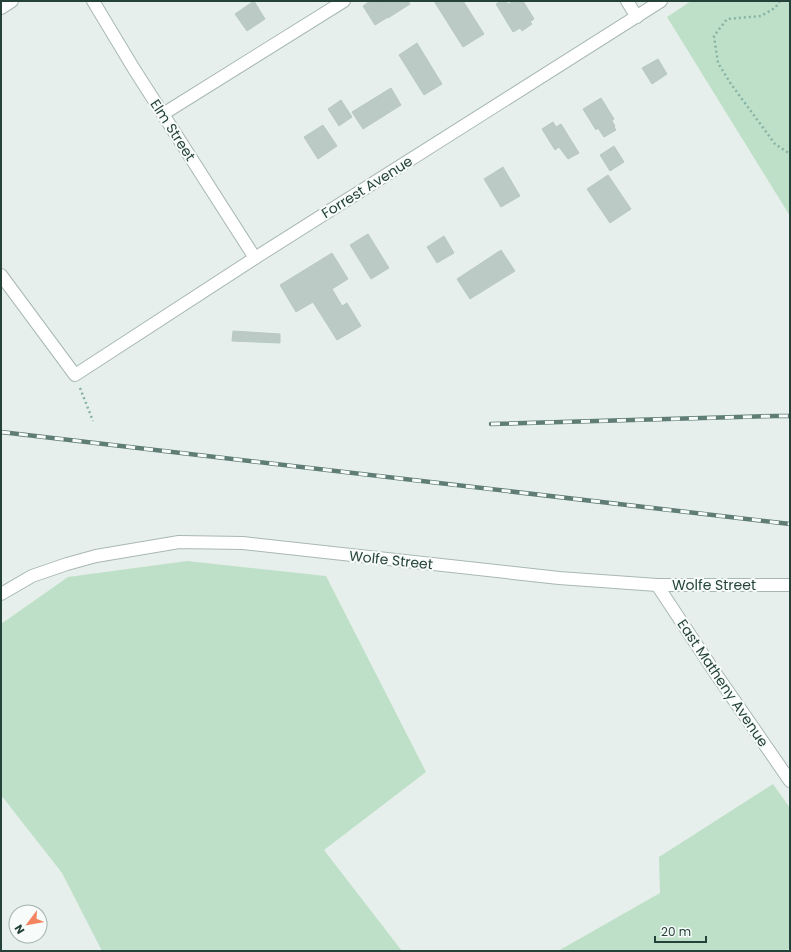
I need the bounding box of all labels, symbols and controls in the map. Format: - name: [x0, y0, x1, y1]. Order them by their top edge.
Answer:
- street label: Elm Street: [146, 95, 200, 165]
- street label: Forrest Avenue: [318, 151, 417, 223]
- street label: Wolfe Street: [348, 546, 434, 574]
- street label: Wolfe Street: [672, 575, 756, 595]
- street label: East Matheny Avenue: [673, 615, 773, 751]
- north arrow: [8, 904, 48, 944]
- scale bar: [655, 918, 706, 944]
- text: N: [11, 922, 28, 937]
- text: 20 m: [661, 923, 691, 940]

